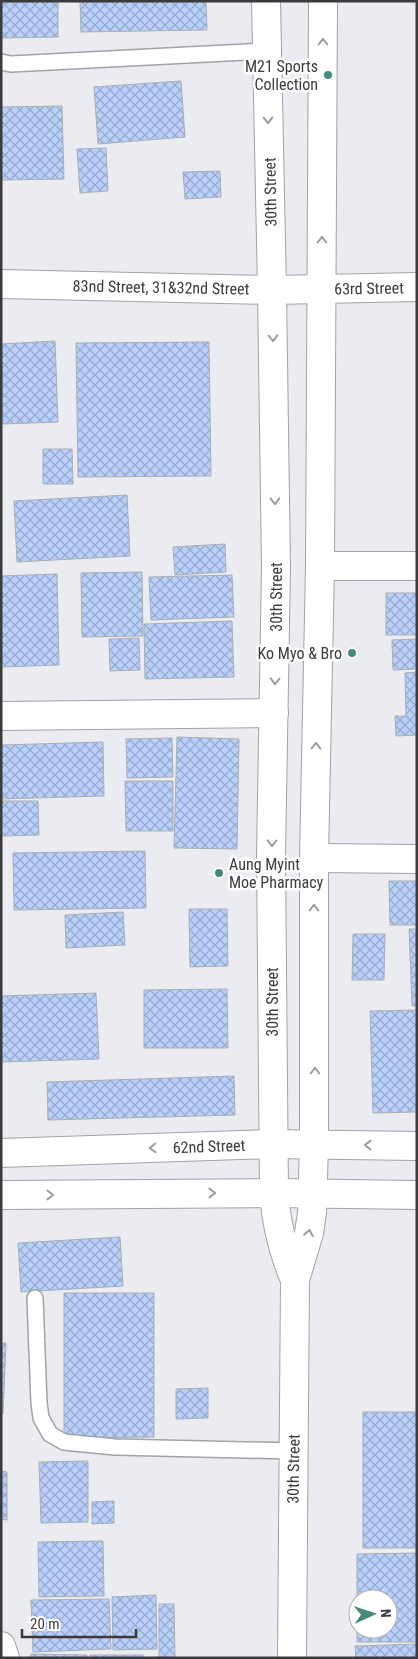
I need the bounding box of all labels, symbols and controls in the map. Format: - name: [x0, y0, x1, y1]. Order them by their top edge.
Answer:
- one-way arrow: [318, 38, 328, 46]
- place label: M21 Sports Collection: [245, 57, 318, 94]
- marker: M21 Sports Collection: [322, 69, 334, 81]
- one-way arrow: [263, 116, 273, 124]
- street label: 30th Street: [260, 157, 281, 227]
- one-way arrow: [317, 235, 327, 243]
- street label: 83nd Street, 31&32nd Street: [73, 276, 250, 299]
- street label: 63rd Street: [334, 278, 404, 299]
- one-way arrow: [268, 335, 278, 343]
- one-way arrow: [270, 498, 280, 505]
- street label: 30th Street: [267, 562, 286, 632]
- place label: Ko Myo & Bro: [258, 644, 342, 663]
- marker: Ko Myo & Bro: [346, 647, 358, 659]
- one-way arrow: [270, 678, 280, 685]
- one-way arrow: [311, 741, 321, 749]
- one-way arrow: [266, 840, 277, 848]
- place label: Aung Myint Moe Pharmacy: [229, 855, 324, 892]
- marker: Aung Myint Moe Pharmacy: [213, 867, 225, 879]
- one-way arrow: [309, 904, 319, 912]
- street label: 30th Street: [263, 967, 282, 1037]
- one-way arrow: [310, 1066, 320, 1074]
- street label: 62nd Street: [172, 1136, 246, 1157]
- one-way arrow: [364, 1140, 372, 1150]
- one-way arrow: [149, 1143, 156, 1153]
- one-way arrow: [209, 1188, 217, 1198]
- one-way arrow: [46, 1190, 54, 1200]
- one-way arrow: [303, 1228, 313, 1237]
- street label: 30th Street: [283, 1434, 304, 1504]
- north arrow: [348, 1589, 398, 1639]
- scale bar: [22, 1606, 136, 1638]
- text: N: [378, 1609, 394, 1618]
- text: 20 m: [30, 1615, 60, 1633]

